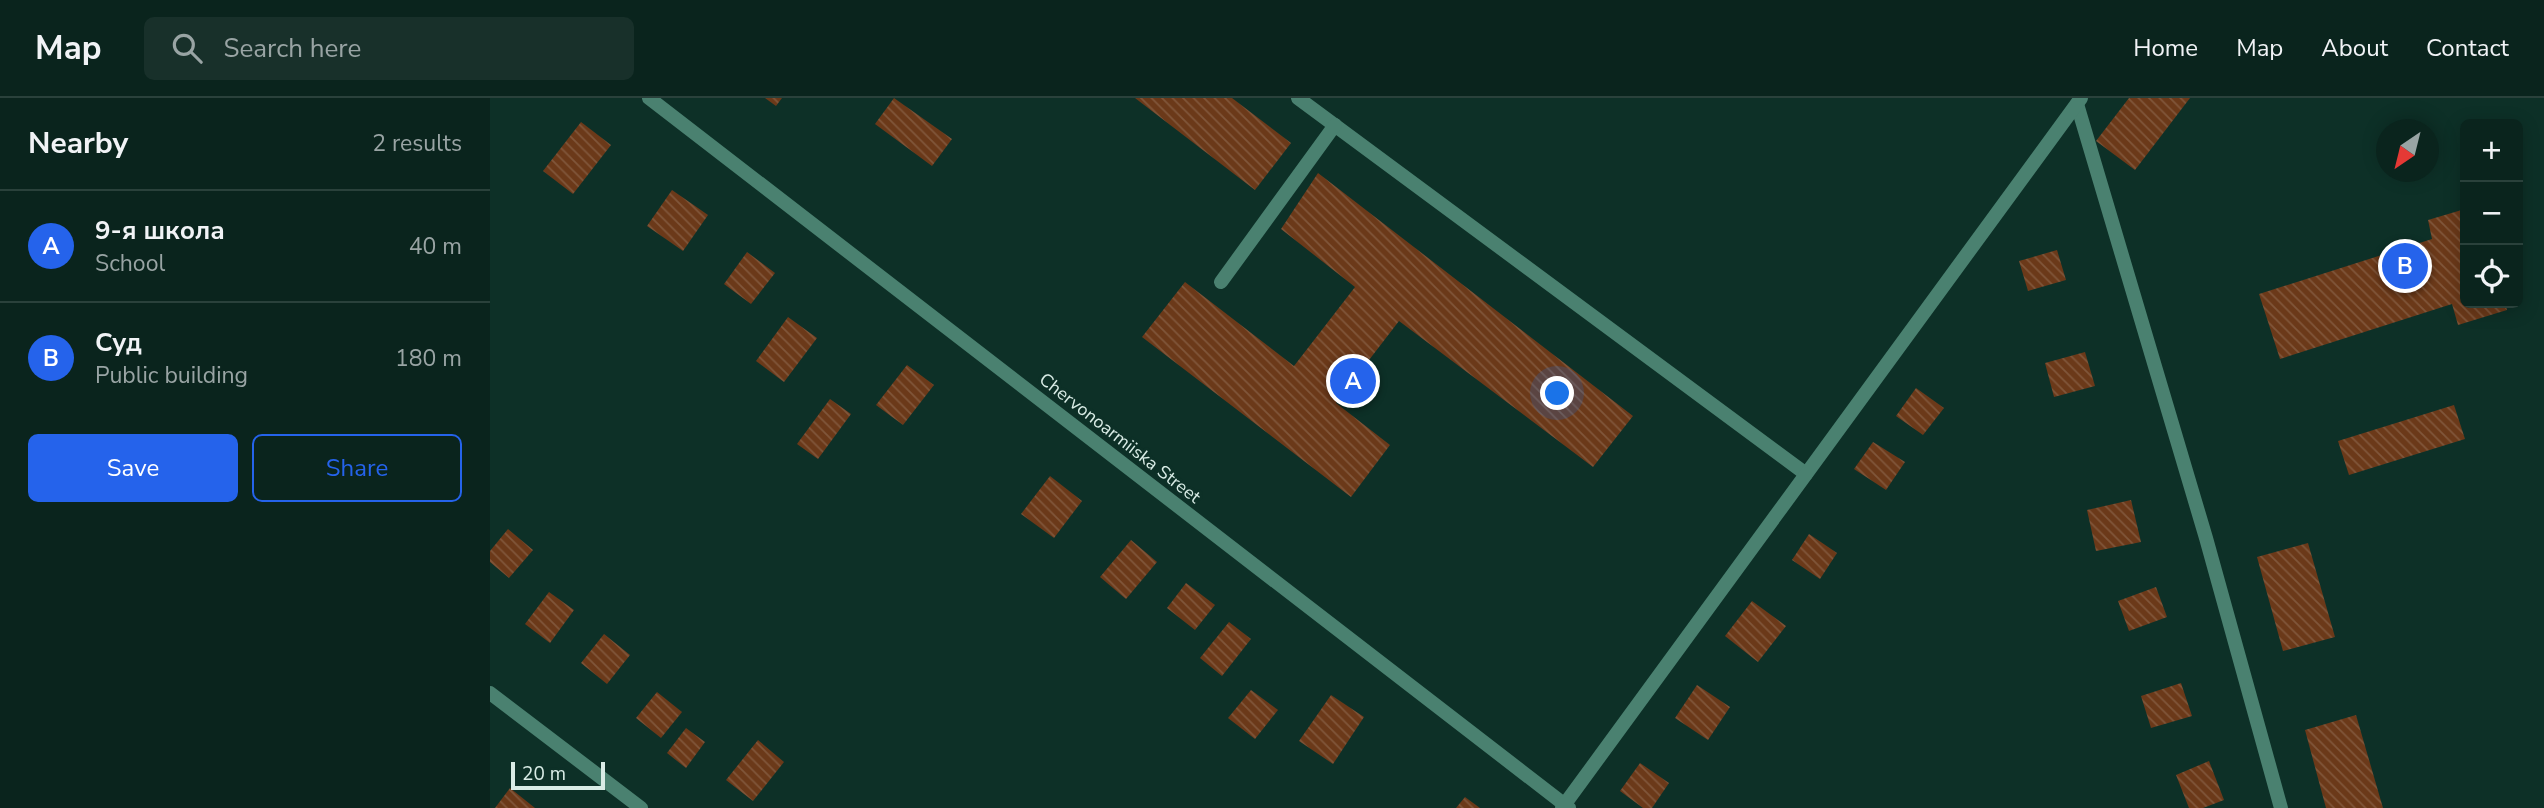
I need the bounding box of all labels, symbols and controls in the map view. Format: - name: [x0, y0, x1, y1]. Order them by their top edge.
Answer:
- search box: [144, 17, 634, 80]
- text: Map: [35, 26, 102, 71]
- icon: search: [168, 29, 206, 67]
- text: Search here: [224, 31, 361, 66]
- text: Home: [2133, 32, 2198, 64]
- text: Map: [2236, 32, 2283, 64]
- text: About: [2321, 32, 2388, 64]
- text: Contact: [2426, 32, 2509, 64]
- north arrow: [2376, 119, 2439, 182]
- map controls: [2460, 119, 2523, 308]
- button: +: [2460, 119, 2523, 182]
- text: Nearby: [28, 123, 128, 164]
- text: 2 results: [372, 128, 462, 159]
- button: −: [2460, 182, 2523, 245]
- text: 9-я школа: [95, 213, 225, 248]
- text: A: [42, 231, 60, 262]
- text: 40 m: [409, 231, 462, 262]
- pin: B: [2382, 240, 2428, 292]
- button: locate: [2460, 245, 2523, 308]
- text: School: [95, 248, 165, 279]
- text: Суд: [95, 325, 142, 360]
- text: B: [43, 343, 59, 374]
- text: 180 m: [395, 343, 462, 374]
- pin: A: [1330, 355, 1376, 407]
- text: Public building: [95, 360, 248, 391]
- street label: Chervonoarmiiska Street: [1034, 367, 1206, 509]
- your location: [1540, 376, 1574, 410]
- button: Save: [28, 434, 238, 502]
- button: Share: [252, 434, 462, 502]
- scale bar: [511, 759, 606, 791]
- text: 20 m: [522, 761, 566, 787]

